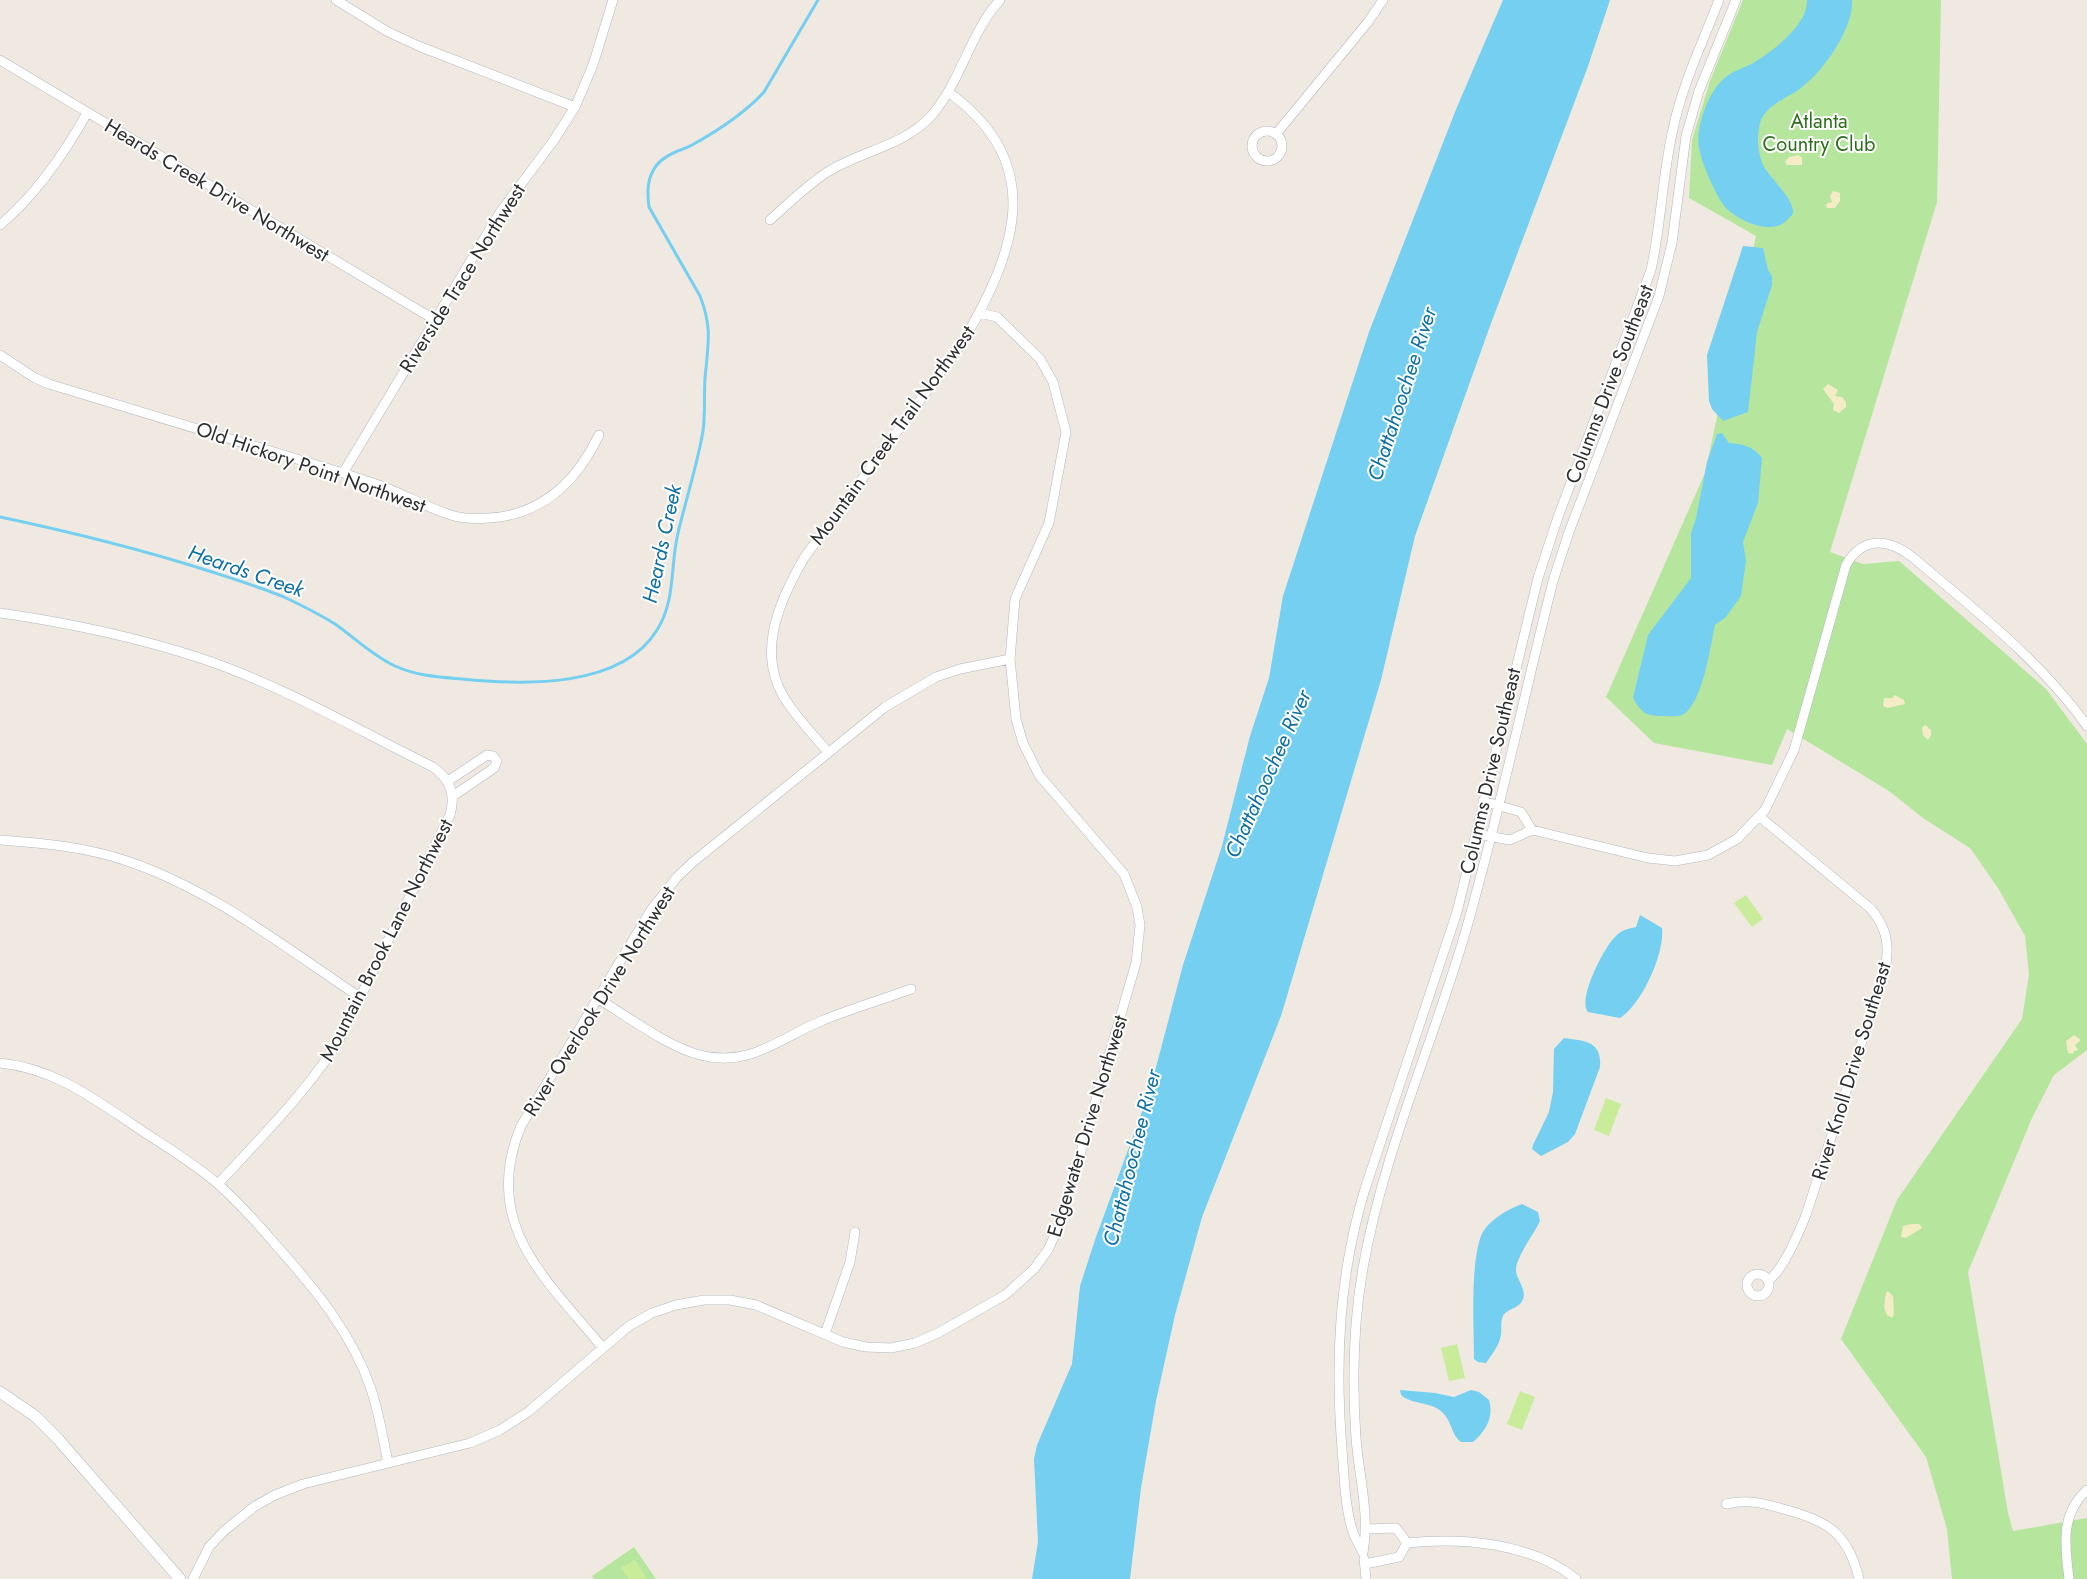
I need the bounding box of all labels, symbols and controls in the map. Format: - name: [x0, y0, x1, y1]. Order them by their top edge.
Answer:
- park label: Atlanta Country Club: [1763, 107, 1875, 159]
- street label: Heards Creek Drive Northwest: [99, 112, 335, 269]
- street label: Riverside Trace Northwest: [392, 178, 533, 378]
- street label: Columns Drive Southeast: [1558, 280, 1661, 488]
- water label: Chattahoochee River: [1360, 302, 1445, 485]
- street label: Mountain Creek Trail Northwest: [803, 319, 982, 551]
- street label: Old Hickory Point Northwest: [192, 414, 430, 521]
- water label: Heards Creek: [635, 481, 689, 606]
- water label: Heards Creek: [184, 537, 309, 605]
- street label: Columns Drive Southeast: [1453, 665, 1528, 877]
- water label: Chattahoochee River: [1217, 684, 1319, 863]
- street label: Mountain Brook Lane Northwest: [312, 814, 461, 1067]
- street label: River Overlook Drive Northwest: [517, 880, 682, 1122]
- street label: River Knoll Drive Southeast: [1804, 958, 1899, 1184]
- street label: Edgewater Drive Northwest: [1040, 1012, 1135, 1241]
- water label: Chattahoochee River: [1096, 1065, 1169, 1250]

